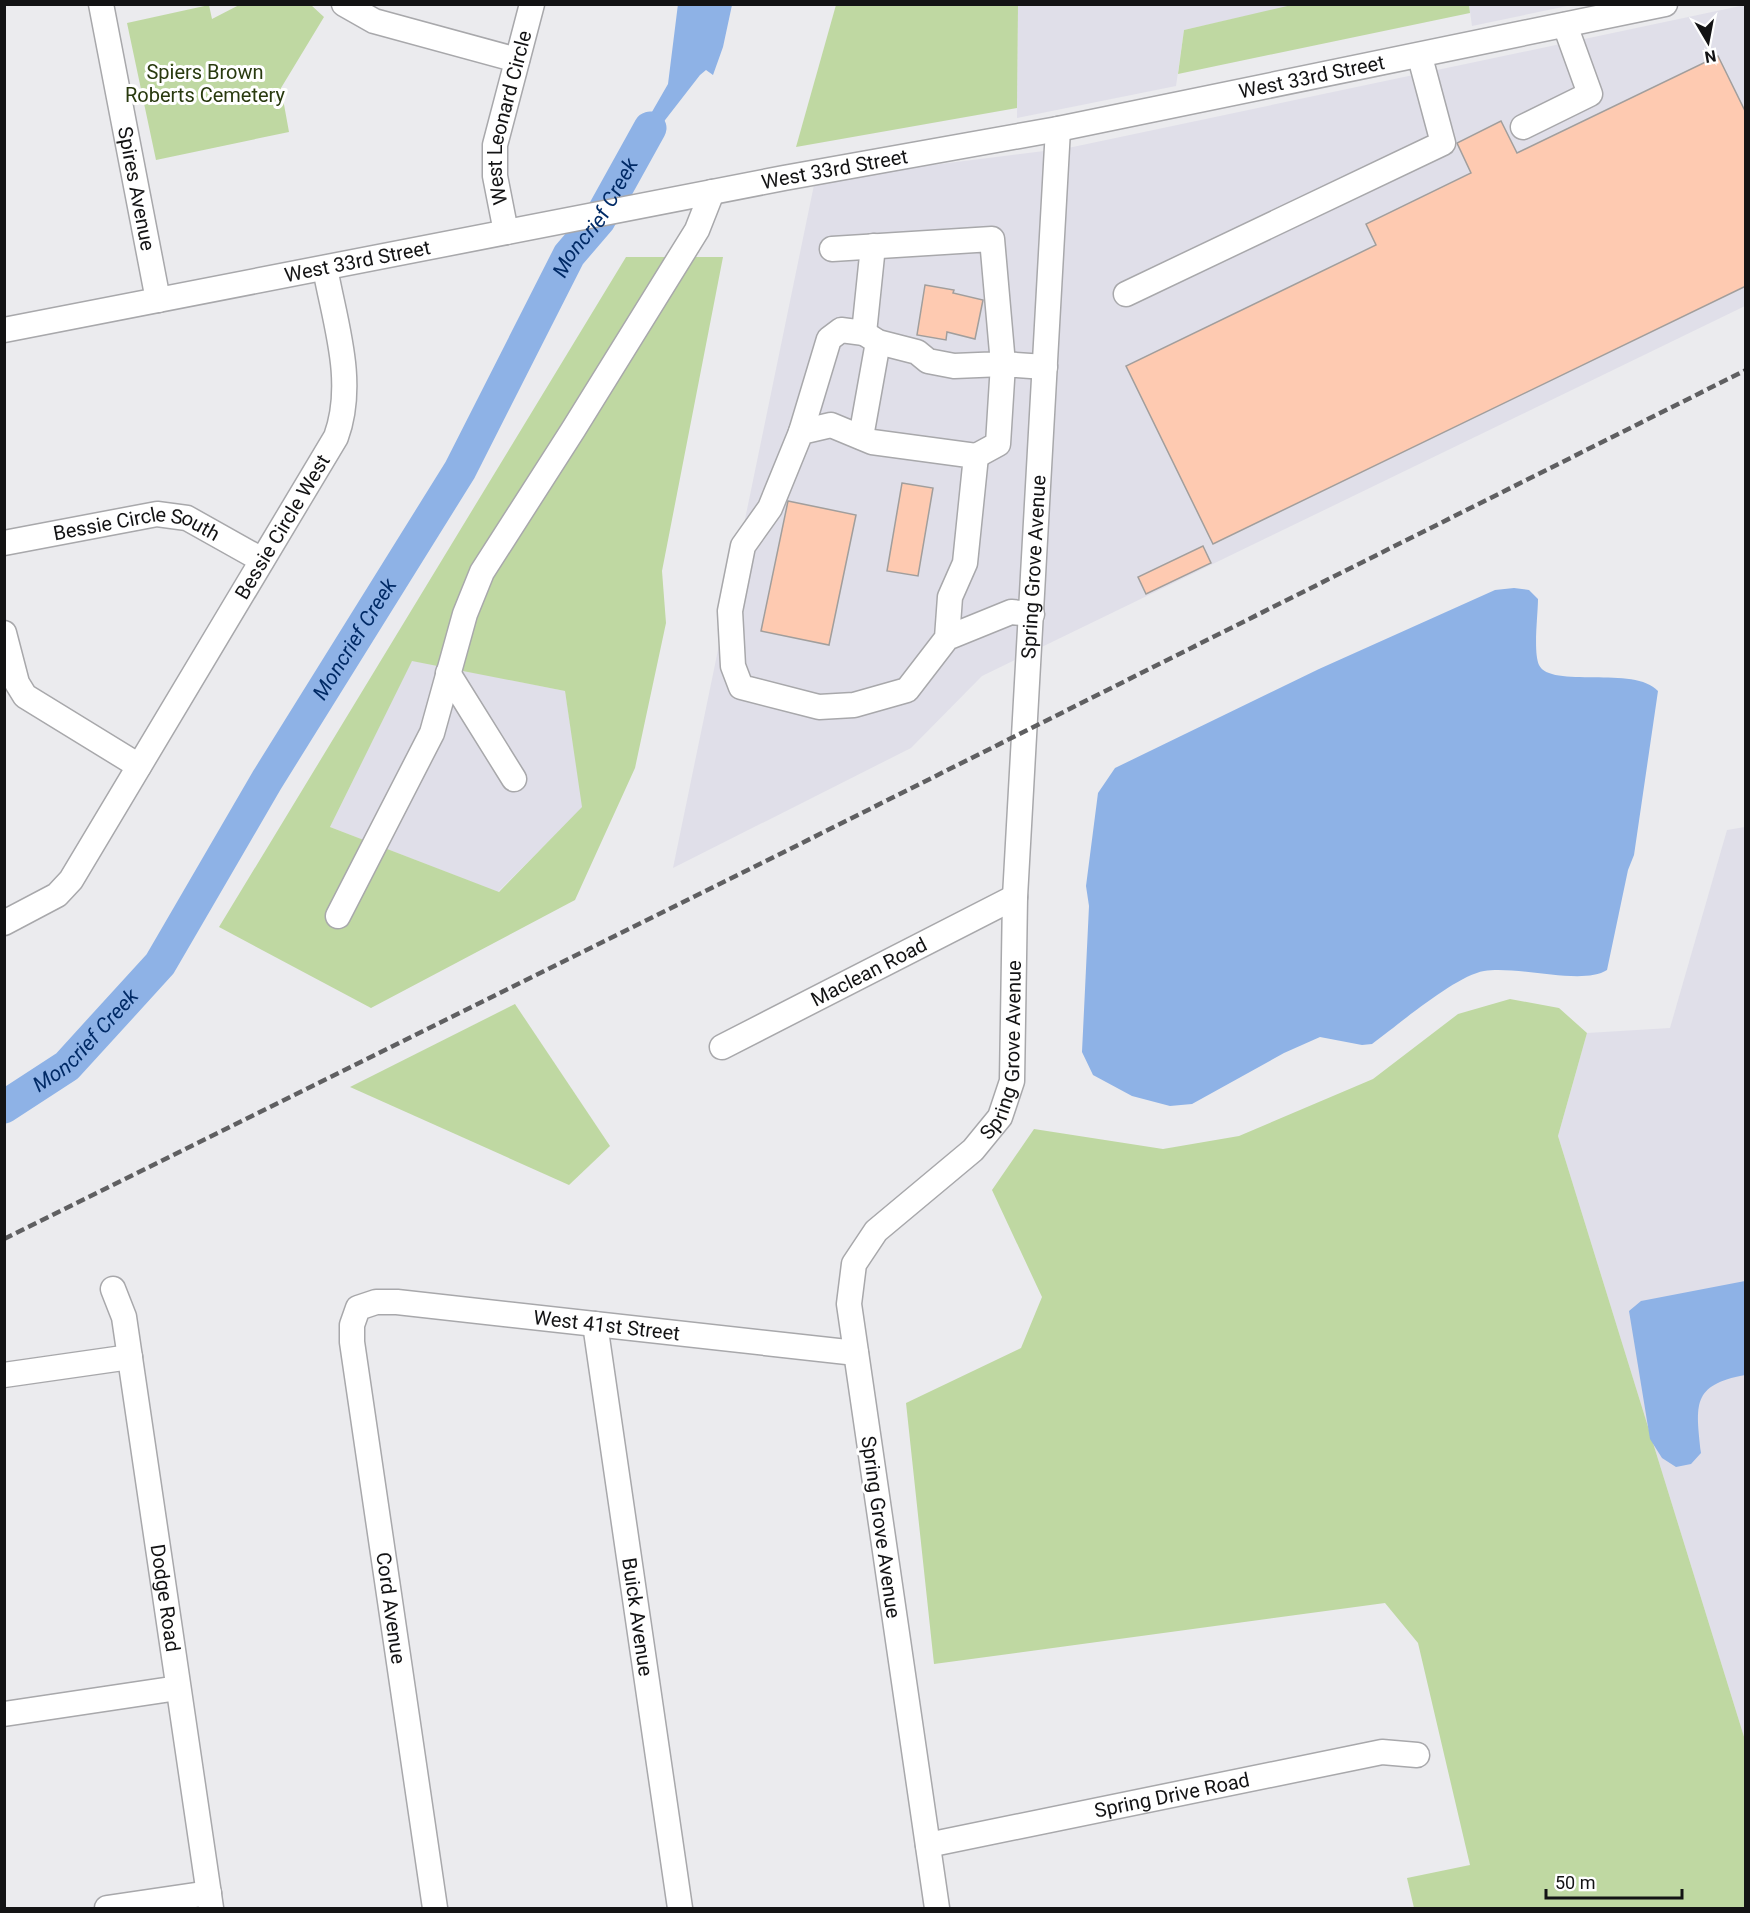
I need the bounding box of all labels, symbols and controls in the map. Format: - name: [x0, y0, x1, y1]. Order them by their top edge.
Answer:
- north arrow: [1678, 12, 1738, 72]
- street label: West Leonard Circle: [483, 28, 537, 207]
- text: N: [1703, 46, 1718, 67]
- street label: West 33rd Street: [1237, 50, 1387, 103]
- park label: Spiers Brown Roberts Cemetery: [125, 60, 286, 107]
- street label: Spires Avenue: [113, 125, 160, 253]
- street label: West 33rd Street: [759, 144, 909, 194]
- water label: Moncrief Creek: [548, 153, 643, 281]
- street label: West 33rd Street: [282, 235, 432, 287]
- street label: Bessie Circle West: [230, 450, 335, 604]
- street label: Spring Grove Avenue: [1016, 474, 1051, 659]
- street label: Bessie Circle South: [51, 502, 224, 546]
- water label: Moncrief Creek: [308, 574, 402, 704]
- street label: Maclean Road: [807, 932, 931, 1011]
- street label: Spring Grove Avenue: [975, 960, 1026, 1144]
- water label: Moncrief Creek: [28, 984, 144, 1097]
- street label: West 41st Street: [532, 1305, 681, 1345]
- street label: Spring Grove Avenue: [856, 1434, 906, 1620]
- street label: Dodge Road: [146, 1542, 185, 1653]
- street label: Cord Avenue: [371, 1551, 411, 1665]
- street label: Buick Avenue: [617, 1556, 658, 1678]
- street label: Spring Drive Road: [1092, 1767, 1252, 1823]
- scale bar: [1546, 1862, 1682, 1900]
- text: 50 m: [1555, 1872, 1595, 1893]

